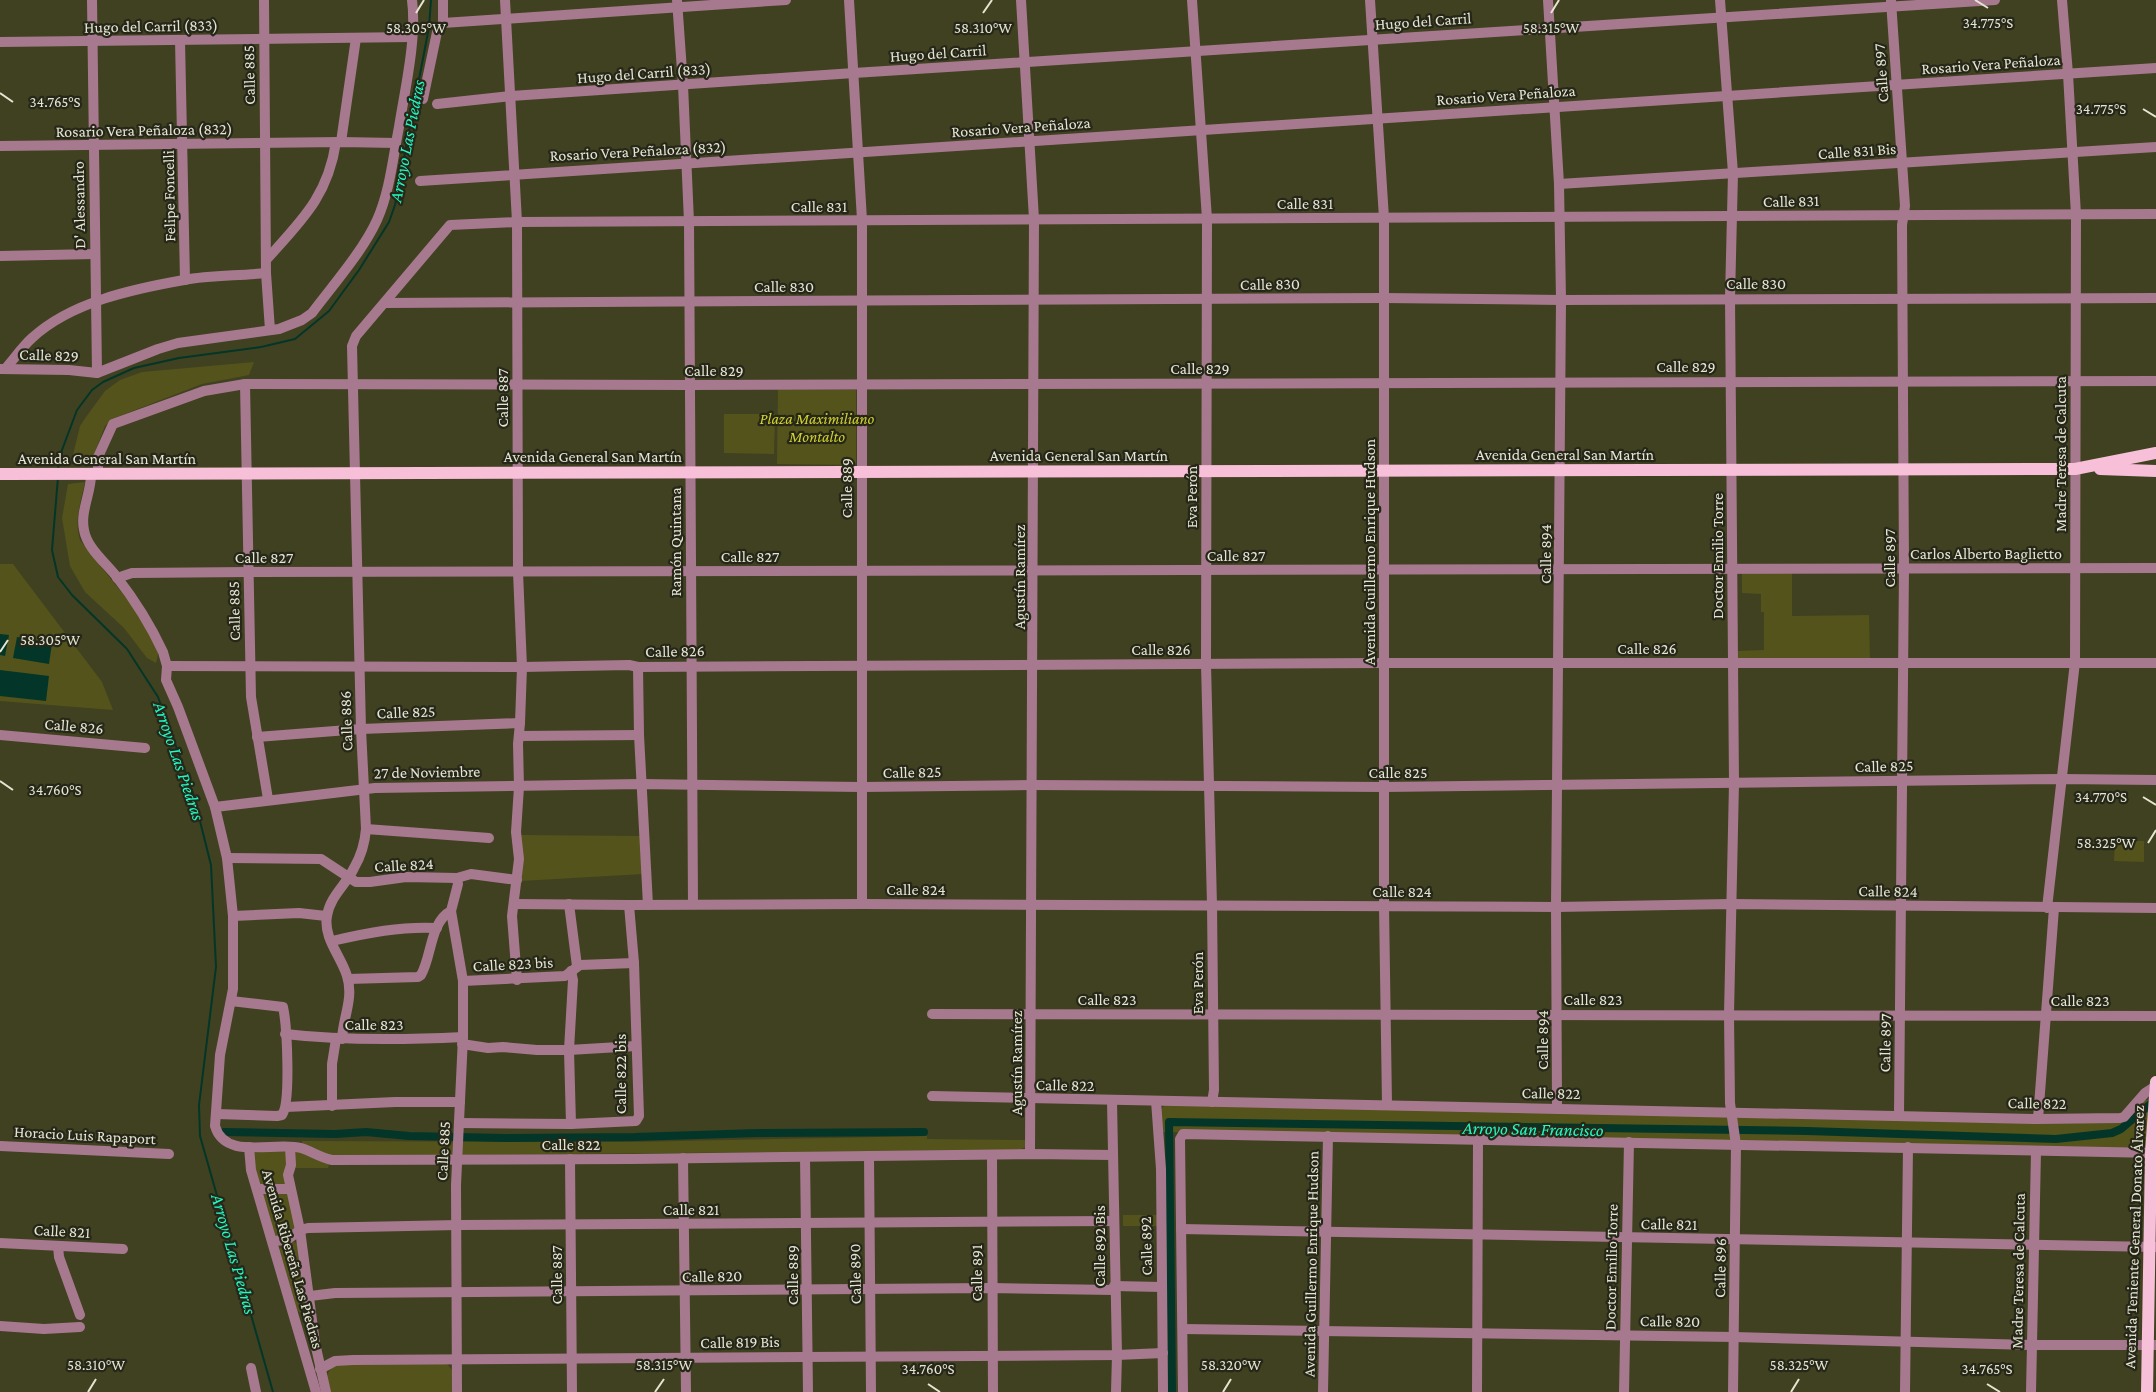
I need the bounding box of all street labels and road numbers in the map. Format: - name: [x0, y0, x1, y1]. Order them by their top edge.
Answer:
- street label: Hugo del Carril: [1374, 9, 1472, 34]
- street label: Hugo del Carril (833): [84, 16, 218, 37]
- street label: Hugo del Carril: [889, 41, 987, 66]
- street label: Calle 897: [1870, 42, 1892, 103]
- street label: Calle 885: [240, 45, 258, 105]
- street label: Rosario Vera Peñaloza: [1921, 51, 2062, 77]
- street label: Hugo del Carril (833): [577, 60, 712, 87]
- street label: Rosario Vera Peñaloza: [1436, 82, 1577, 108]
- street label: Rosario Vera Peñaloza: [951, 114, 1092, 140]
- street label: Rosario Vera Peñaloza (832): [55, 120, 233, 141]
- street label: Rosario Vera Peñaloza (832): [549, 138, 727, 165]
- street label: Calle 831 Bis: [1817, 140, 1897, 162]
- street label: Felipe Foncelli: [160, 150, 179, 242]
- street label: D' Alessandro: [70, 161, 88, 249]
- street label: Calle 831: [1763, 192, 1819, 210]
- street label: Calle 831: [1277, 195, 1333, 212]
- street label: Calle 831: [791, 198, 847, 215]
- street label: Calle 830: [1240, 275, 1300, 293]
- street label: Calle 830: [1726, 275, 1786, 292]
- street label: Calle 830: [754, 278, 814, 295]
- street label: Calle 829: [19, 345, 79, 365]
- street label: Calle 829: [1656, 358, 1716, 375]
- street label: Calle 829: [1170, 360, 1230, 377]
- street label: Calle 829: [684, 362, 744, 379]
- street label: Calle 887: [494, 368, 511, 428]
- street label: Madre Teresa de Calcuta: [2052, 375, 2069, 532]
- street label: Avenida Guillermo Enrique Hudson: [1361, 438, 1379, 665]
- street label: Avenida General San Martín: [1476, 446, 1655, 463]
- street label: Avenida General San Martín: [990, 447, 1169, 464]
- street label: Avenida General San Martín: [504, 448, 683, 465]
- street label: Avenida General San Martín: [18, 450, 197, 467]
- street label: Calle 889: [838, 458, 855, 518]
- street label: Eva Perón: [1183, 465, 1200, 528]
- street label: Ramón Quintana: [667, 487, 684, 597]
- street label: Doctor Emilio Torre: [1709, 493, 1726, 619]
- street label: Agustín Ramírez: [1011, 524, 1029, 629]
- street label: Calle 894: [1537, 524, 1554, 584]
- street label: Calle 897: [1881, 528, 1898, 587]
- street label: Carlos Alberto Baglietto: [1910, 545, 2062, 563]
- street label: Calle 827: [1207, 547, 1266, 564]
- street label: Calle 827: [721, 548, 780, 565]
- street label: Calle 827: [235, 549, 294, 566]
- street label: Calle 885: [225, 581, 243, 641]
- street label: Calle 826: [1617, 640, 1677, 657]
- street label: Calle 826: [1131, 641, 1191, 658]
- street label: Calle 826: [645, 642, 705, 660]
- street label: Calle 886: [336, 690, 356, 752]
- street label: Calle 825: [376, 702, 436, 722]
- street label: Calle 826: [44, 715, 104, 737]
- street label: Calle 825: [1854, 757, 1914, 775]
- street label: 27 de Noviembre: [374, 763, 480, 781]
- street label: Calle 825: [882, 763, 942, 781]
- street label: Calle 825: [1369, 764, 1427, 781]
- street label: Calle 824: [374, 855, 434, 875]
- street label: Calle 824: [886, 881, 946, 898]
- street label: Calle 824: [1858, 882, 1918, 900]
- street label: Calle 824: [1372, 883, 1432, 900]
- street label: Eva Perón: [1189, 951, 1206, 1014]
- street label: Calle 823 bis: [472, 953, 554, 975]
- street label: Calle 823: [1078, 991, 1136, 1008]
- street label: Calle 823: [1564, 991, 1622, 1008]
- street label: Calle 823: [2051, 992, 2109, 1009]
- street label: Agustín Ramírez: [1008, 1010, 1026, 1115]
- street label: Calle 894: [1534, 1010, 1551, 1070]
- street label: Calle 897: [1876, 1013, 1894, 1073]
- street label: Calle 823: [345, 1016, 403, 1033]
- street label: Calle 822 bis: [612, 1034, 629, 1114]
- street label: Calle 822: [1035, 1076, 1095, 1094]
- street label: Calle 822: [1521, 1084, 1581, 1102]
- street label: Calle 822: [2007, 1094, 2067, 1112]
- street label: Avenida Teniente General Donato Álvarez: [2121, 1105, 2147, 1369]
- street label: Calle 885: [433, 1121, 453, 1181]
- street label: Horacio Luis Rapaport: [14, 1123, 157, 1148]
- street label: Calle 822: [542, 1136, 601, 1153]
- street label: Avenida Guillermo Enrique Hudson: [1301, 1150, 1322, 1377]
- street label: Avenida Ribereña Las Piedras: [259, 1167, 327, 1351]
- street label: Madre Teresa de Calcuta: [2008, 1192, 2028, 1349]
- street label: Calle 821: [663, 1201, 719, 1218]
- street label: Doctor Emilio Torre: [1601, 1204, 1621, 1330]
- street label: Calle 892 Bis: [1091, 1205, 1108, 1287]
- street label: Calle 821: [1641, 1215, 1697, 1233]
- street label: Calle 892: [1137, 1216, 1155, 1276]
- street label: Calle 821: [33, 1221, 91, 1241]
- street label: Calle 896: [1711, 1238, 1729, 1298]
- street label: Calle 890: [846, 1243, 864, 1305]
- street label: Calle 891: [968, 1244, 985, 1302]
- street label: Calle 887: [548, 1245, 565, 1305]
- street label: Calle 889: [784, 1245, 801, 1305]
- street label: Calle 820: [682, 1267, 742, 1285]
- street label: Calle 820: [1640, 1312, 1700, 1330]
- street label: Calle 819 Bis: [700, 1333, 780, 1351]

